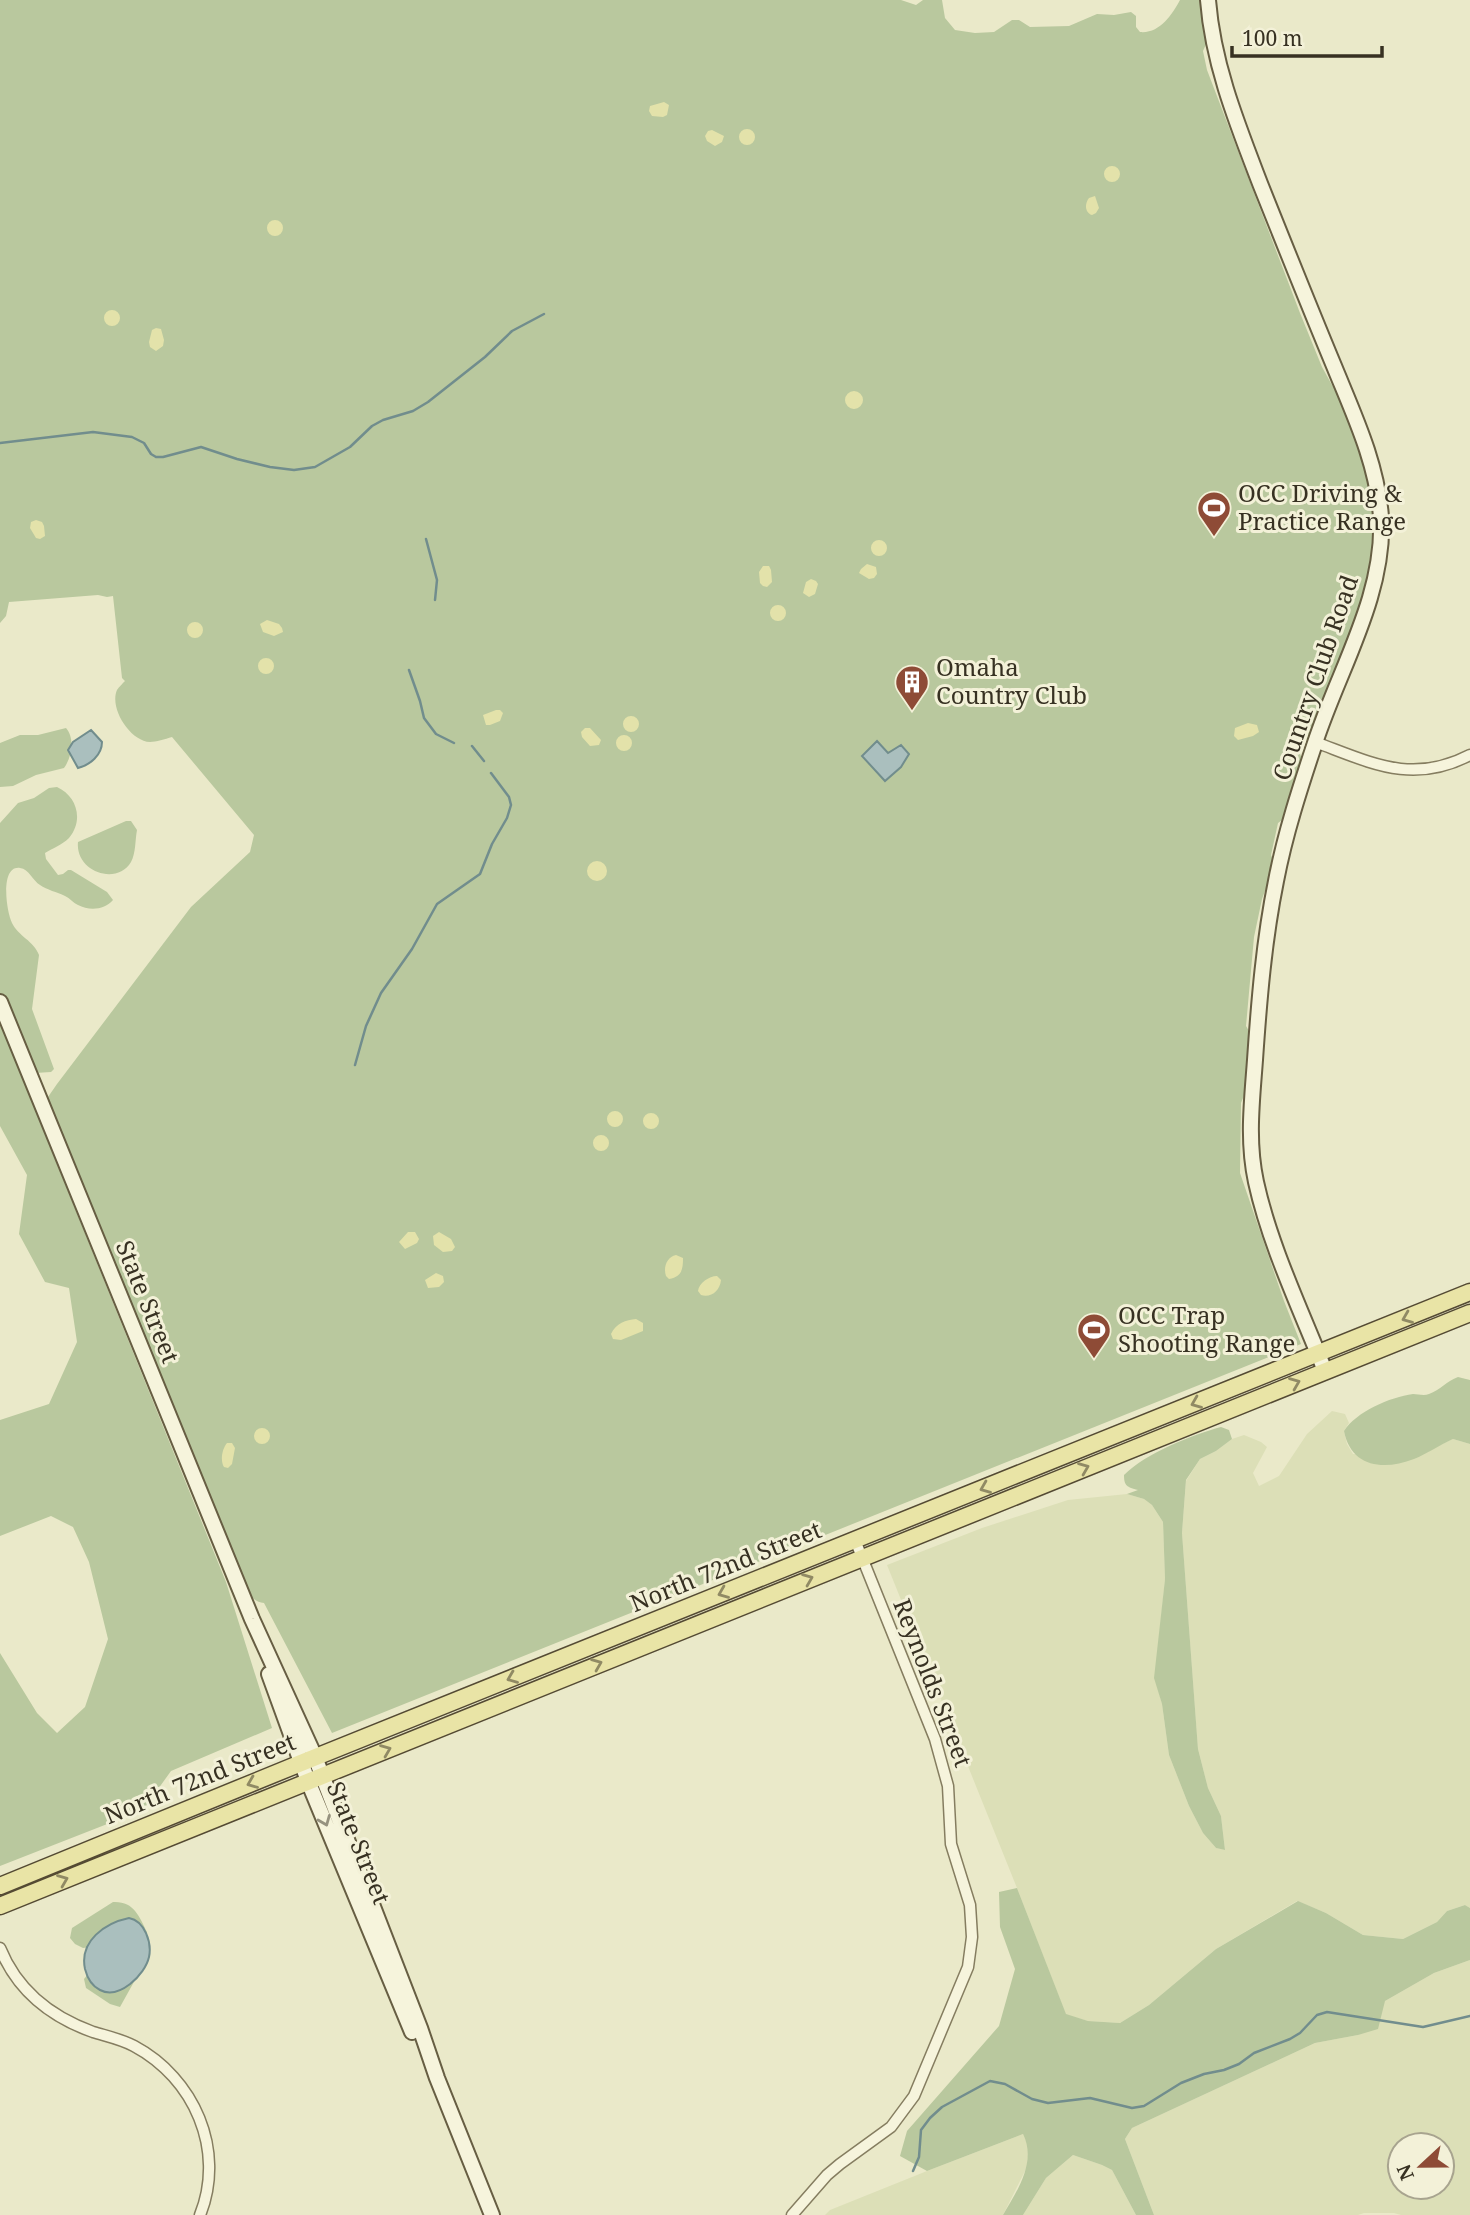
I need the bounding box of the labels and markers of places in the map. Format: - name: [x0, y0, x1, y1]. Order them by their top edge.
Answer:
- place label: OCC Driving & Practice Range: [1238, 476, 1406, 537]
- sports icon: OCC Driving & Practice Range: [1195, 489, 1233, 538]
- place label: Omaha Country Club: [936, 650, 1087, 711]
- building icon: Omaha Country Club: [893, 663, 931, 712]
- place label: OCC Trap Shooting Range: [1118, 1298, 1295, 1359]
- sports icon: OCC Trap Shooting Range: [1075, 1311, 1113, 1360]

